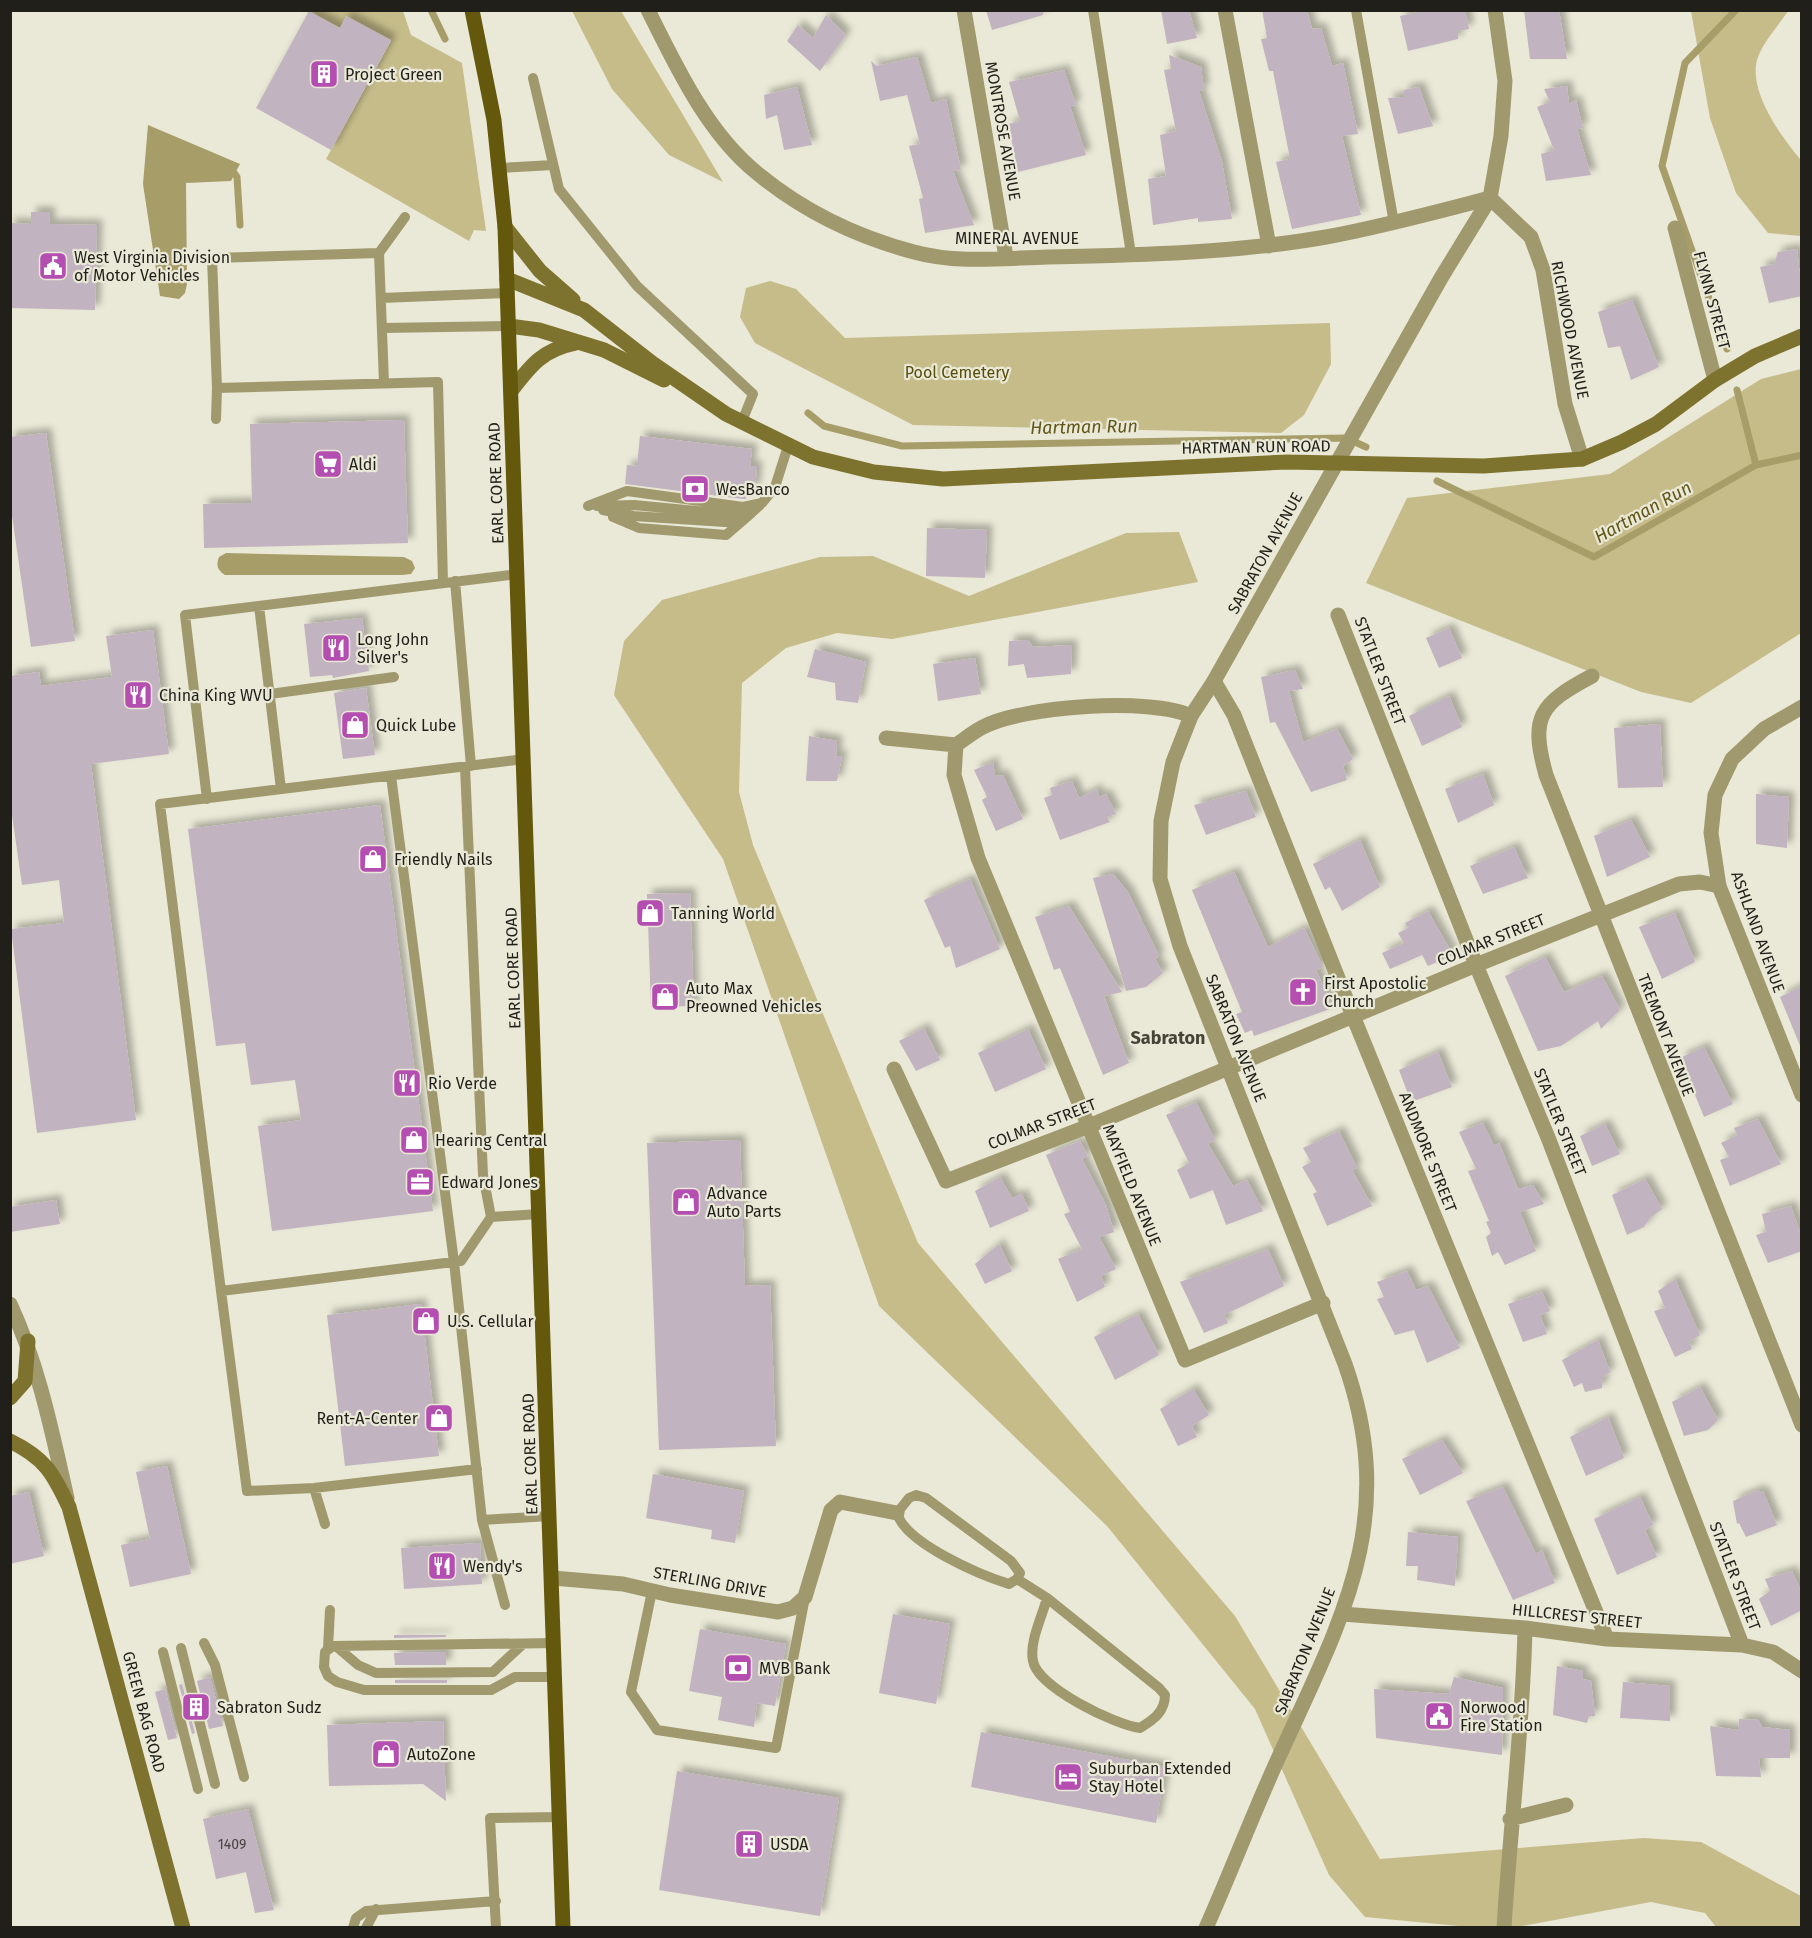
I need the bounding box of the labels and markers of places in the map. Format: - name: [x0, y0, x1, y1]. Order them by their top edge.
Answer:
- building icon: Project Green: [308, 58, 340, 90]
- place label: Project Green: [345, 65, 443, 84]
- place label: West Virginia Division of Motor Vehicles: [74, 248, 230, 285]
- public building icon: West Virginia Division of Motor Vehicles: [37, 250, 69, 282]
- supermarket icon: Aldi: [312, 448, 344, 480]
- place label: Aldi: [349, 455, 377, 474]
- bank icon: WesBanco: [679, 473, 711, 505]
- place label: WesBanco: [716, 480, 790, 499]
- place label: Long John Silver's: [357, 630, 429, 667]
- restaurant icon: Long John Silver's: [320, 632, 352, 664]
- restaurant icon: China King WVU: [122, 679, 154, 711]
- place label: China King WVU: [159, 686, 273, 705]
- shop icon: Quick Lube: [339, 709, 371, 741]
- place label: Quick Lube: [376, 716, 456, 735]
- shop icon: Friendly Nails: [357, 843, 389, 875]
- place label: Friendly Nails: [394, 850, 493, 869]
- shop icon: Tanning World: [634, 897, 666, 929]
- place label: Tanning World: [671, 904, 775, 923]
- place label: First Apostolic Church: [1324, 974, 1427, 1011]
- church icon: First Apostolic Church: [1287, 976, 1319, 1008]
- place label: Auto Max Preowned Vehicles: [686, 979, 822, 1016]
- shop icon: Auto Max Preowned Vehicles: [649, 981, 681, 1013]
- restaurant icon: Rio Verde: [391, 1067, 423, 1099]
- place label: Rio Verde: [428, 1074, 497, 1093]
- shop icon: Hearing Central: [398, 1124, 430, 1156]
- place label: Hearing Central: [435, 1131, 547, 1150]
- office icon: Edward Jones: [404, 1166, 436, 1198]
- place label: Edward Jones: [441, 1173, 538, 1192]
- place label: Advance Auto Parts: [707, 1184, 781, 1221]
- shop icon: Advance Auto Parts: [670, 1186, 702, 1218]
- shop icon: U.S. Cellular: [410, 1305, 442, 1337]
- place label: U.S. Cellular: [447, 1312, 534, 1331]
- shop icon: Rent-A-Center: [423, 1402, 455, 1434]
- place label: Rent-A-Center: [316, 1409, 419, 1428]
- restaurant icon: Wendy's: [426, 1550, 458, 1582]
- place label: Wendy's: [463, 1557, 522, 1576]
- bank icon: MVB Bank: [722, 1652, 754, 1684]
- place label: MVB Bank: [759, 1659, 831, 1678]
- building icon: Sabraton Sudz: [180, 1691, 212, 1723]
- place label: Sabraton Sudz: [217, 1698, 321, 1717]
- place label: Norwood Fire Station: [1460, 1698, 1543, 1735]
- public building icon: Norwood Fire Station: [1423, 1700, 1455, 1732]
- shop icon: AutoZone: [370, 1738, 402, 1770]
- place label: AutoZone: [407, 1745, 476, 1764]
- place label: Suburban Extended Stay Hotel: [1089, 1759, 1232, 1796]
- hotel icon: Suburban Extended Stay Hotel: [1052, 1761, 1084, 1793]
- building icon: USDA: [733, 1828, 765, 1860]
- place label: USDA: [770, 1835, 809, 1854]

